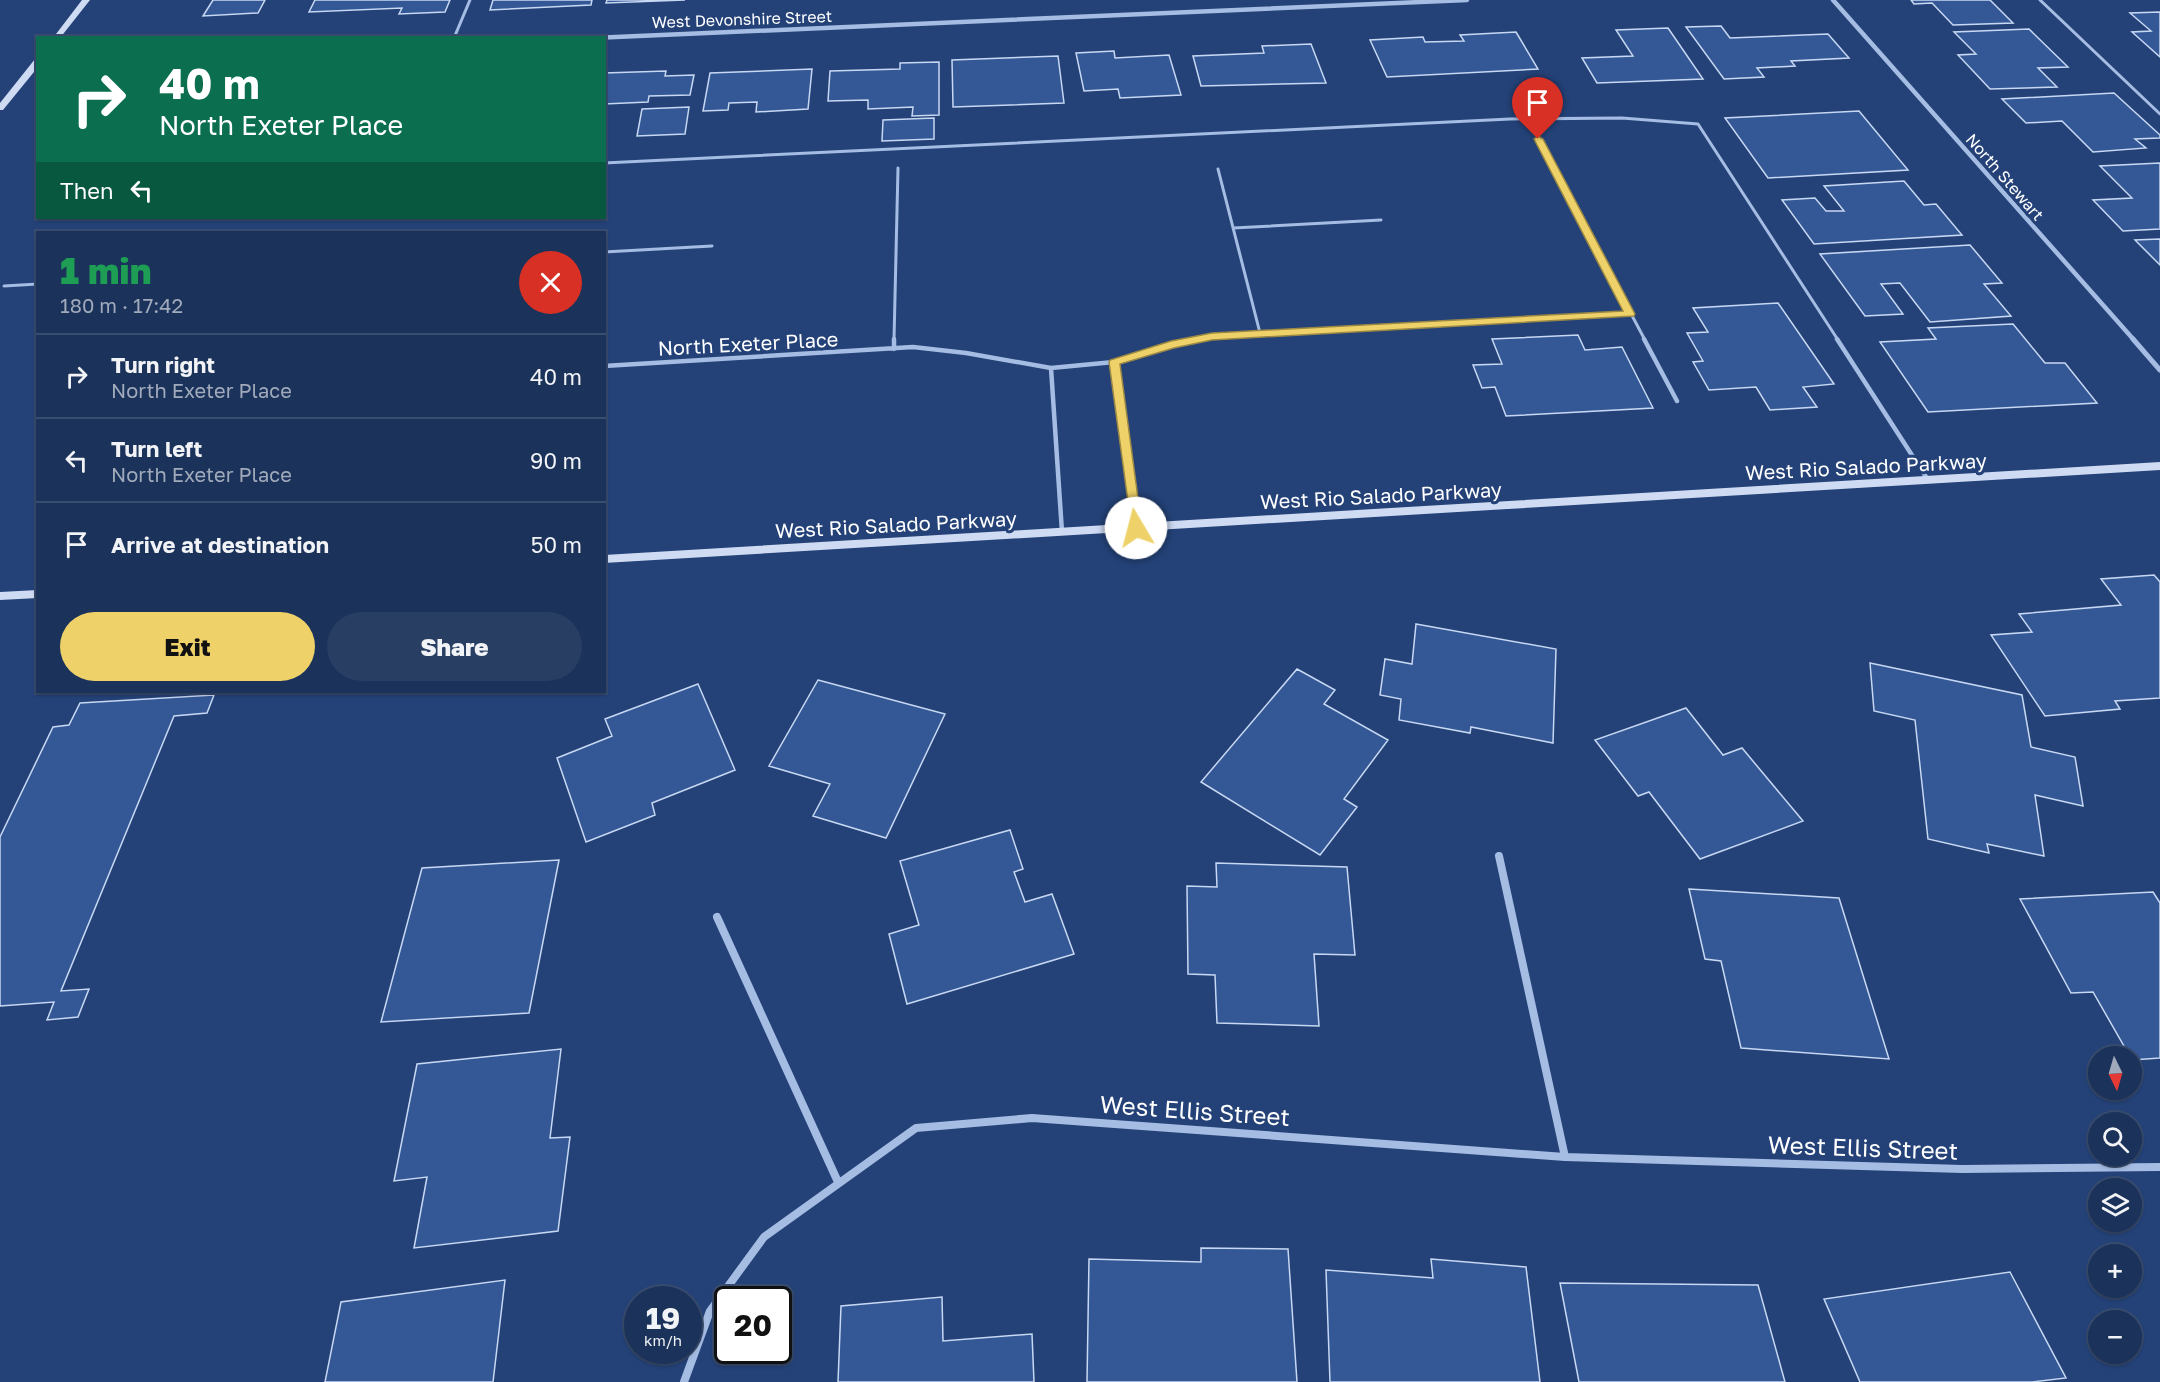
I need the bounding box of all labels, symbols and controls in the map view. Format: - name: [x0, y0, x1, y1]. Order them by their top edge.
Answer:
- street label: West Devonshire Street: [651, 6, 833, 32]
- text: 40 m: [159, 58, 260, 108]
- icon: right: [60, 60, 138, 138]
- pin: [1512, 77, 1563, 139]
- icon: arrive: [1521, 86, 1554, 119]
- text: North Exeter Place: [159, 109, 403, 141]
- street label: North Stewart: [1962, 129, 2048, 225]
- icon: left: [125, 174, 158, 207]
- text: Then: [60, 177, 113, 204]
- text: 1 min: [60, 249, 151, 292]
- button: close: [519, 251, 582, 314]
- text: 180 m · 17:42: [60, 293, 183, 317]
- street label: North Exeter Place: [657, 326, 839, 360]
- text: Turn right: [111, 351, 215, 378]
- icon: right: [60, 360, 93, 393]
- text: 40 m: [530, 363, 582, 390]
- text: North Exeter Place: [111, 378, 292, 402]
- text: Turn left: [111, 435, 202, 462]
- icon: left: [60, 444, 93, 477]
- text: 90 m: [530, 447, 582, 474]
- street label: West Rio Salado Parkway: [1745, 448, 1987, 484]
- text: North Exeter Place: [111, 462, 292, 486]
- street label: West Rio Salado Parkway: [1260, 477, 1502, 513]
- position arrow: [1104, 496, 1168, 560]
- street label: West Rio Salado Parkway: [775, 506, 1017, 542]
- icon: arrive: [60, 528, 93, 561]
- text: Arrive at destination: [111, 531, 329, 558]
- text: 50 m: [531, 531, 582, 558]
- button: Exit: [60, 612, 315, 681]
- button: Share: [327, 612, 582, 681]
- north arrow: [2088, 1046, 2142, 1100]
- map controls: [2088, 1046, 2142, 1364]
- street label: West Ellis Street: [1099, 1089, 1291, 1131]
- button: search: [2088, 1112, 2142, 1166]
- street label: West Ellis Street: [1767, 1129, 1959, 1165]
- button: layers: [2088, 1178, 2142, 1232]
- button: +: [2088, 1244, 2142, 1298]
- speed limit sign: 20: [714, 1286, 792, 1364]
- text: 19: [646, 1300, 680, 1336]
- button: −: [2088, 1310, 2142, 1364]
- text: km/h: [644, 1331, 682, 1349]

